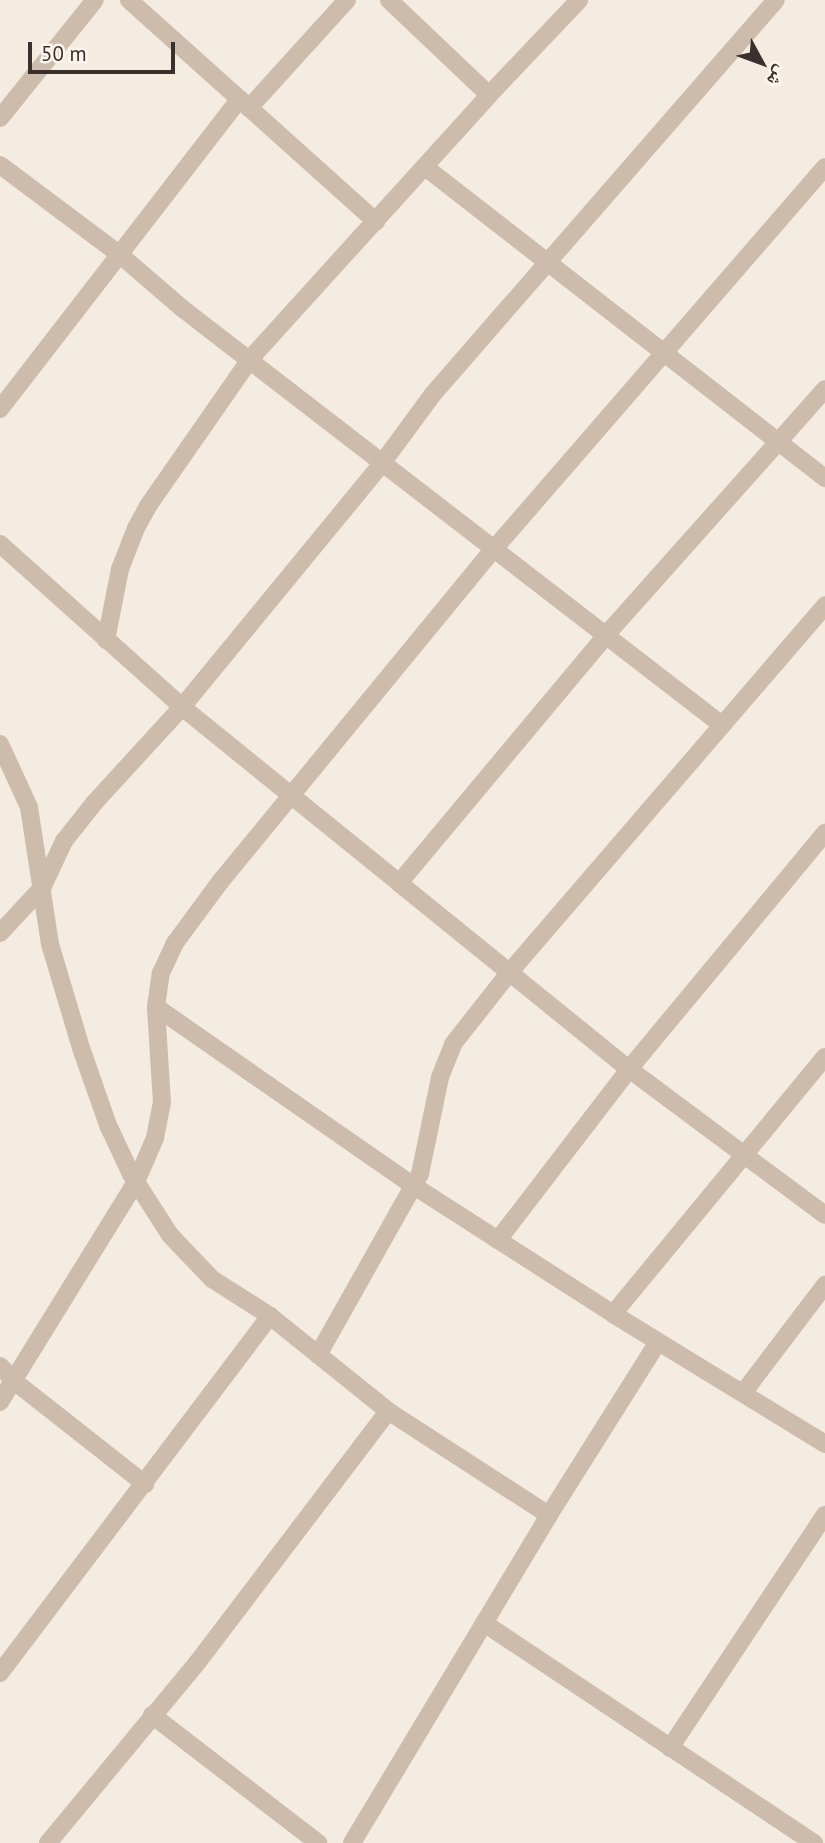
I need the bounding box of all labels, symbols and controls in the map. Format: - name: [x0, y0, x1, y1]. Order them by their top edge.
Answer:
- scale bar: [32, 28, 178, 72]
- north arrow: [727, 28, 797, 98]
- text: 50 m: [41, 40, 87, 67]
- text: ش: [762, 61, 794, 92]

